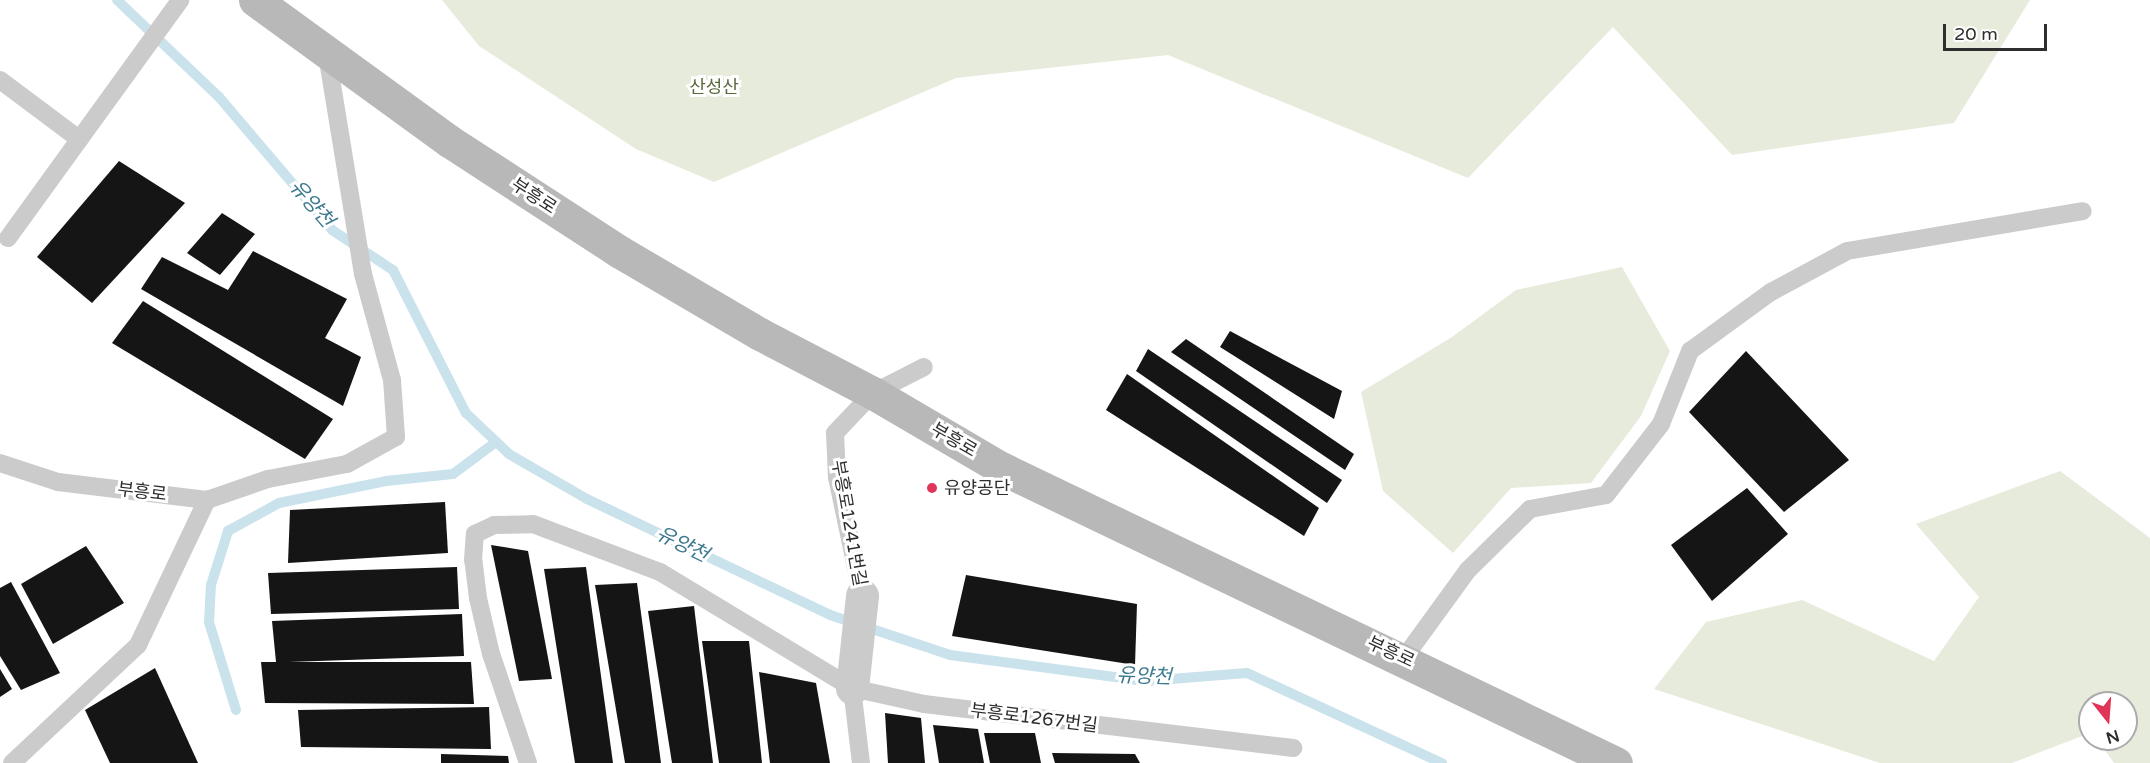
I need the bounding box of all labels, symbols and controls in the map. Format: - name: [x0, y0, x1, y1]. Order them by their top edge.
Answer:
- scale bar: [1946, 12, 2050, 50]
- text: 20 m: [1954, 23, 1998, 45]
- park label: 산성산: [689, 76, 739, 98]
- street label: 부흥로: [507, 173, 561, 219]
- water label: 유양천: [284, 175, 338, 233]
- street label: 부흥로: [927, 418, 981, 462]
- street label: 부흥로1241번길: [827, 458, 871, 588]
- place label: 유양공단: [944, 477, 1010, 499]
- street label: 부흥로: [116, 478, 168, 506]
- marker: 유양공단: [925, 481, 939, 495]
- water label: 유양천: [652, 522, 712, 568]
- street label: 부흥로: [1364, 632, 1418, 672]
- water label: 유양천: [1116, 664, 1172, 690]
- north arrow: [2078, 691, 2138, 751]
- street label: 부흥로1267번길: [969, 699, 1099, 737]
- text: N: [2104, 725, 2122, 748]

